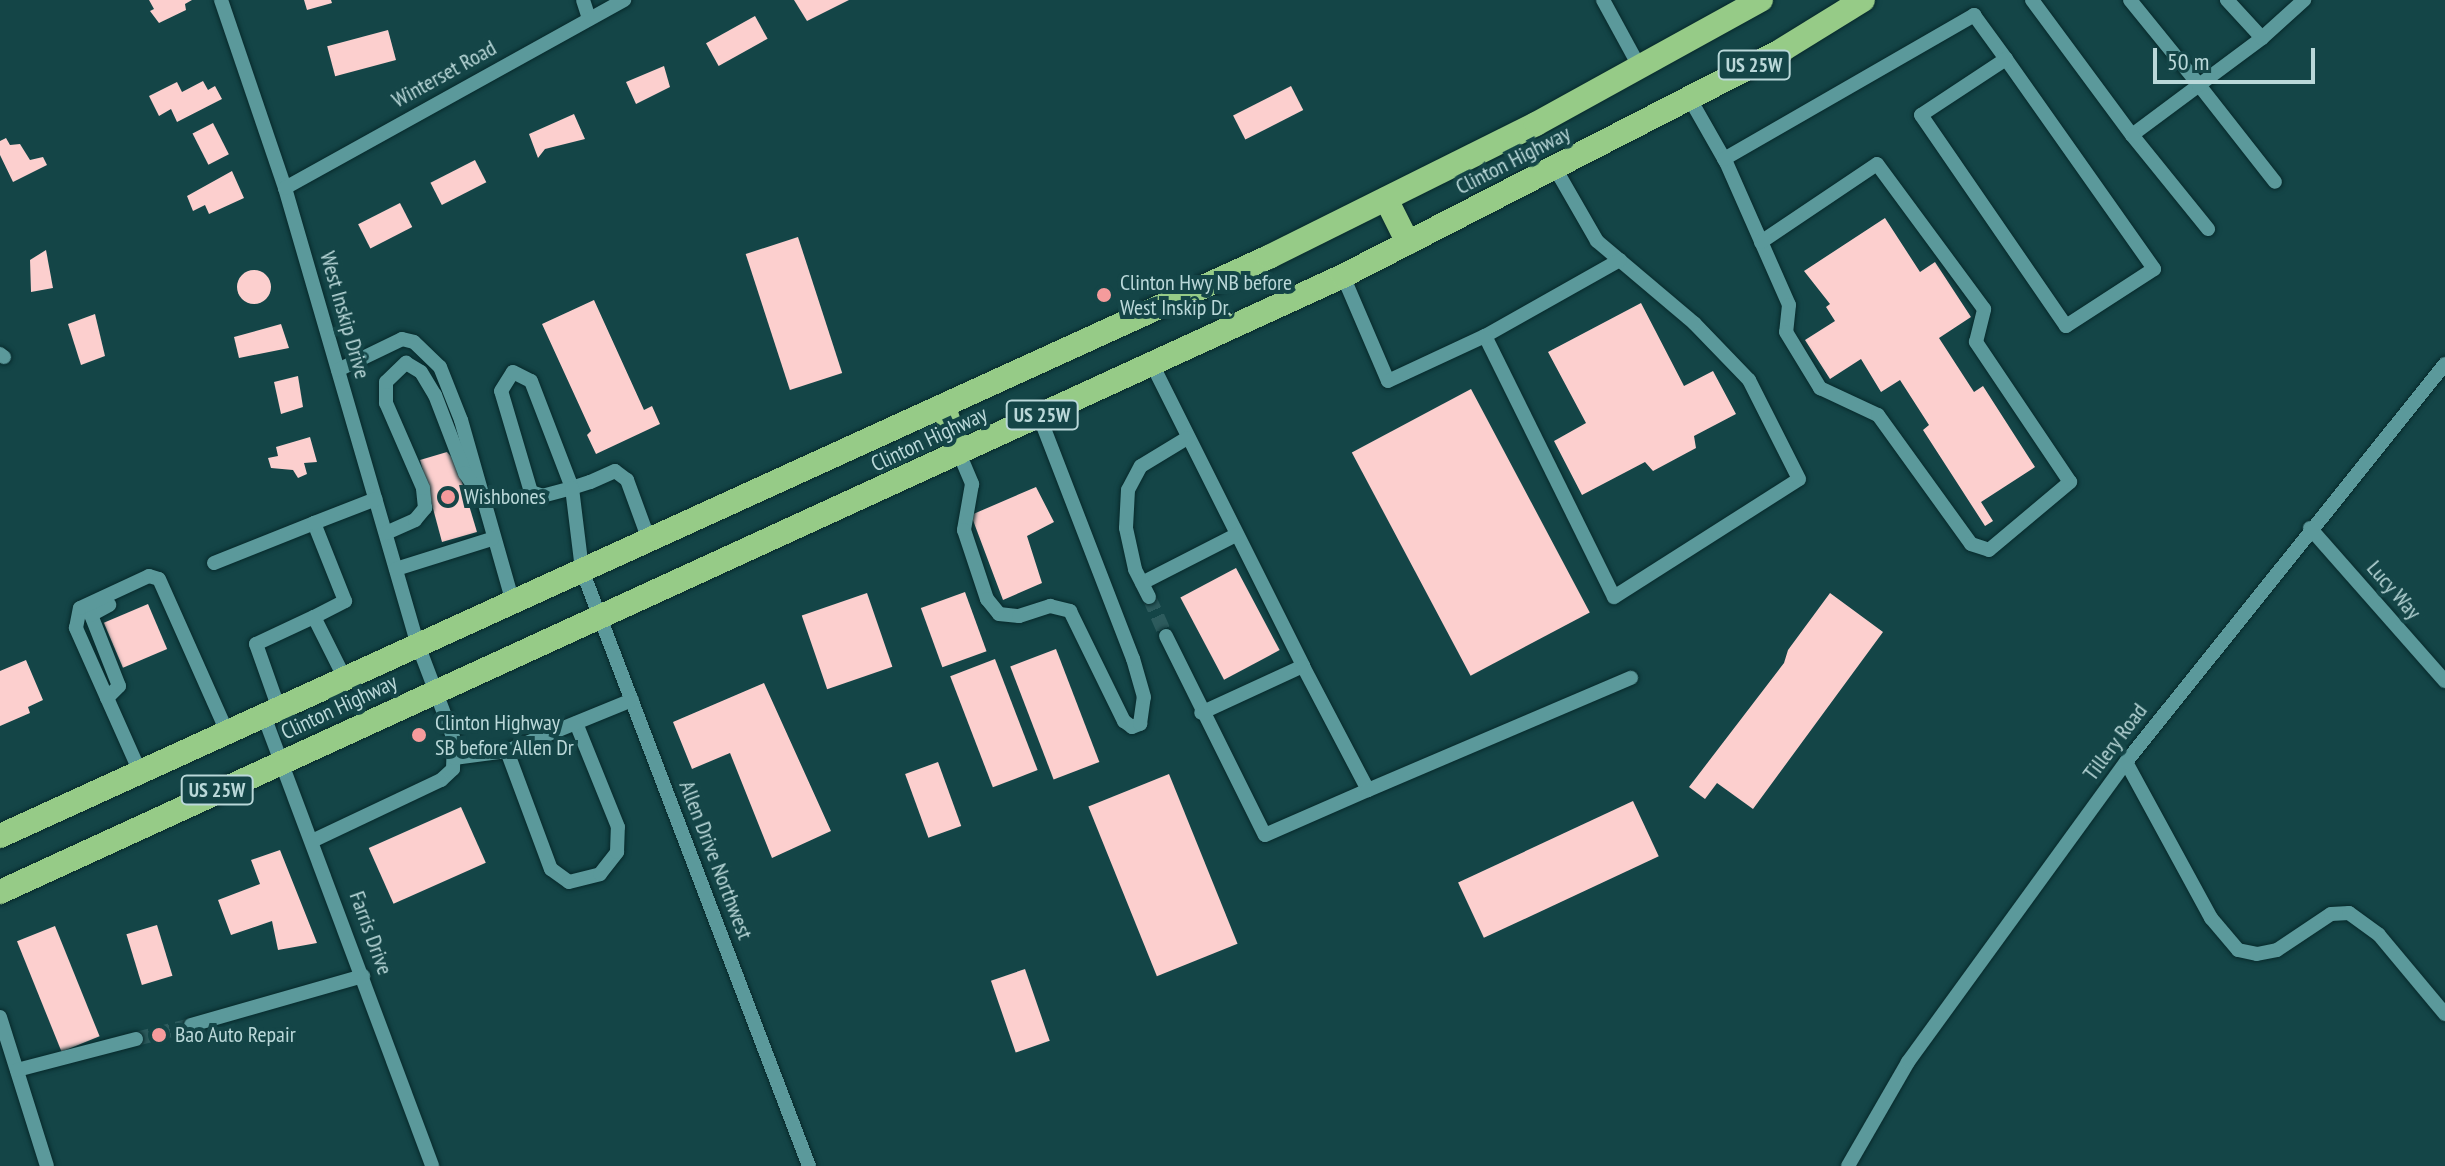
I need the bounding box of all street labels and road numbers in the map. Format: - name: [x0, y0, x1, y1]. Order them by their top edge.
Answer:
- street label: Winterset Road: [387, 35, 501, 113]
- road number: US 25W: [1716, 49, 1792, 81]
- street label: Clinton Highway: [1451, 120, 1575, 200]
- street label: West Inskip Drive: [314, 248, 376, 382]
- road number: US 25W: [1004, 399, 1080, 431]
- street label: Clinton Highway: [867, 401, 991, 477]
- street label: Lucy Way: [2361, 555, 2427, 625]
- street label: Clinton Highway: [277, 669, 401, 745]
- street label: Tillery Road: [2077, 698, 2153, 786]
- road number: US 25W: [179, 774, 255, 806]
- street label: Allen Drive Northwest: [674, 777, 758, 943]
- street label: Farris Drive: [344, 888, 398, 978]

